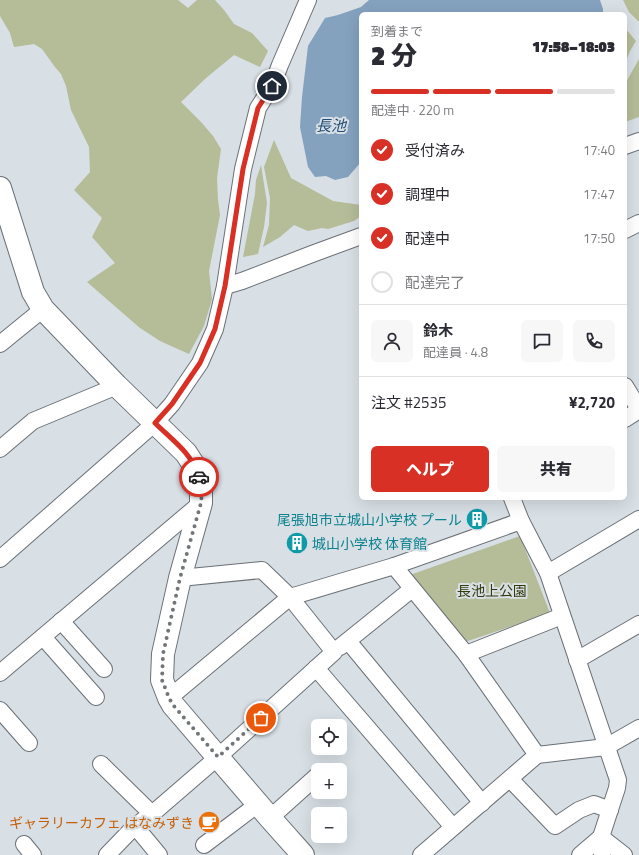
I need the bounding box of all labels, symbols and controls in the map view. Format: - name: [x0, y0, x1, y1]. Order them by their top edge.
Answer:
- text: 到着まで: [371, 21, 423, 41]
- text: 17:58–18:03: [532, 35, 615, 58]
- text: 2 分: [371, 36, 417, 75]
- pin: [255, 69, 289, 103]
- icon: home: [261, 75, 283, 97]
- text: 配達中 · 220 m: [371, 100, 454, 120]
- water label: 長池: [316, 114, 348, 137]
- icon: check: [371, 139, 393, 161]
- text: 受付済み: [405, 139, 465, 162]
- text: 17:40: [583, 140, 615, 160]
- icon: check: [371, 183, 393, 205]
- text: 調理中: [405, 183, 450, 206]
- text: 17:47: [583, 184, 615, 204]
- icon: check: [371, 227, 393, 249]
- text: 配達中: [405, 227, 450, 250]
- text: 17:50: [583, 228, 615, 248]
- text: 配達完了: [405, 271, 465, 294]
- text: 鈴木: [423, 319, 453, 342]
- button: person: [371, 320, 413, 362]
- button: chat: [521, 320, 563, 362]
- button: phone: [573, 320, 615, 362]
- text: 配達員 · 4.8: [423, 342, 488, 362]
- text: 注文 #2535: [371, 391, 446, 414]
- text: ¥2,720: [569, 391, 615, 414]
- button: ヘルプ: [371, 446, 489, 492]
- button: 共有: [497, 446, 615, 492]
- courier: [179, 457, 219, 497]
- icon: car: [188, 466, 210, 488]
- building icon: 尾張旭市立城山小学校 プール: [464, 506, 490, 532]
- place label: 尾張旭市立城山小学校 プール: [277, 509, 462, 530]
- building icon: 城山小学校 体育館: [284, 530, 310, 556]
- place label: 城山小学校 体育館: [312, 533, 427, 554]
- park label: 長池上公園: [457, 580, 527, 601]
- pin: [244, 701, 278, 735]
- icon: bag: [250, 707, 272, 729]
- map controls: [311, 719, 347, 843]
- button: locate: [311, 719, 347, 755]
- button: +: [311, 763, 347, 799]
- button: −: [311, 807, 347, 843]
- cafe icon: ギャラリーカフェ はなみずき: [196, 809, 222, 835]
- place label: ギャラリーカフェ はなみずき: [9, 812, 194, 833]

